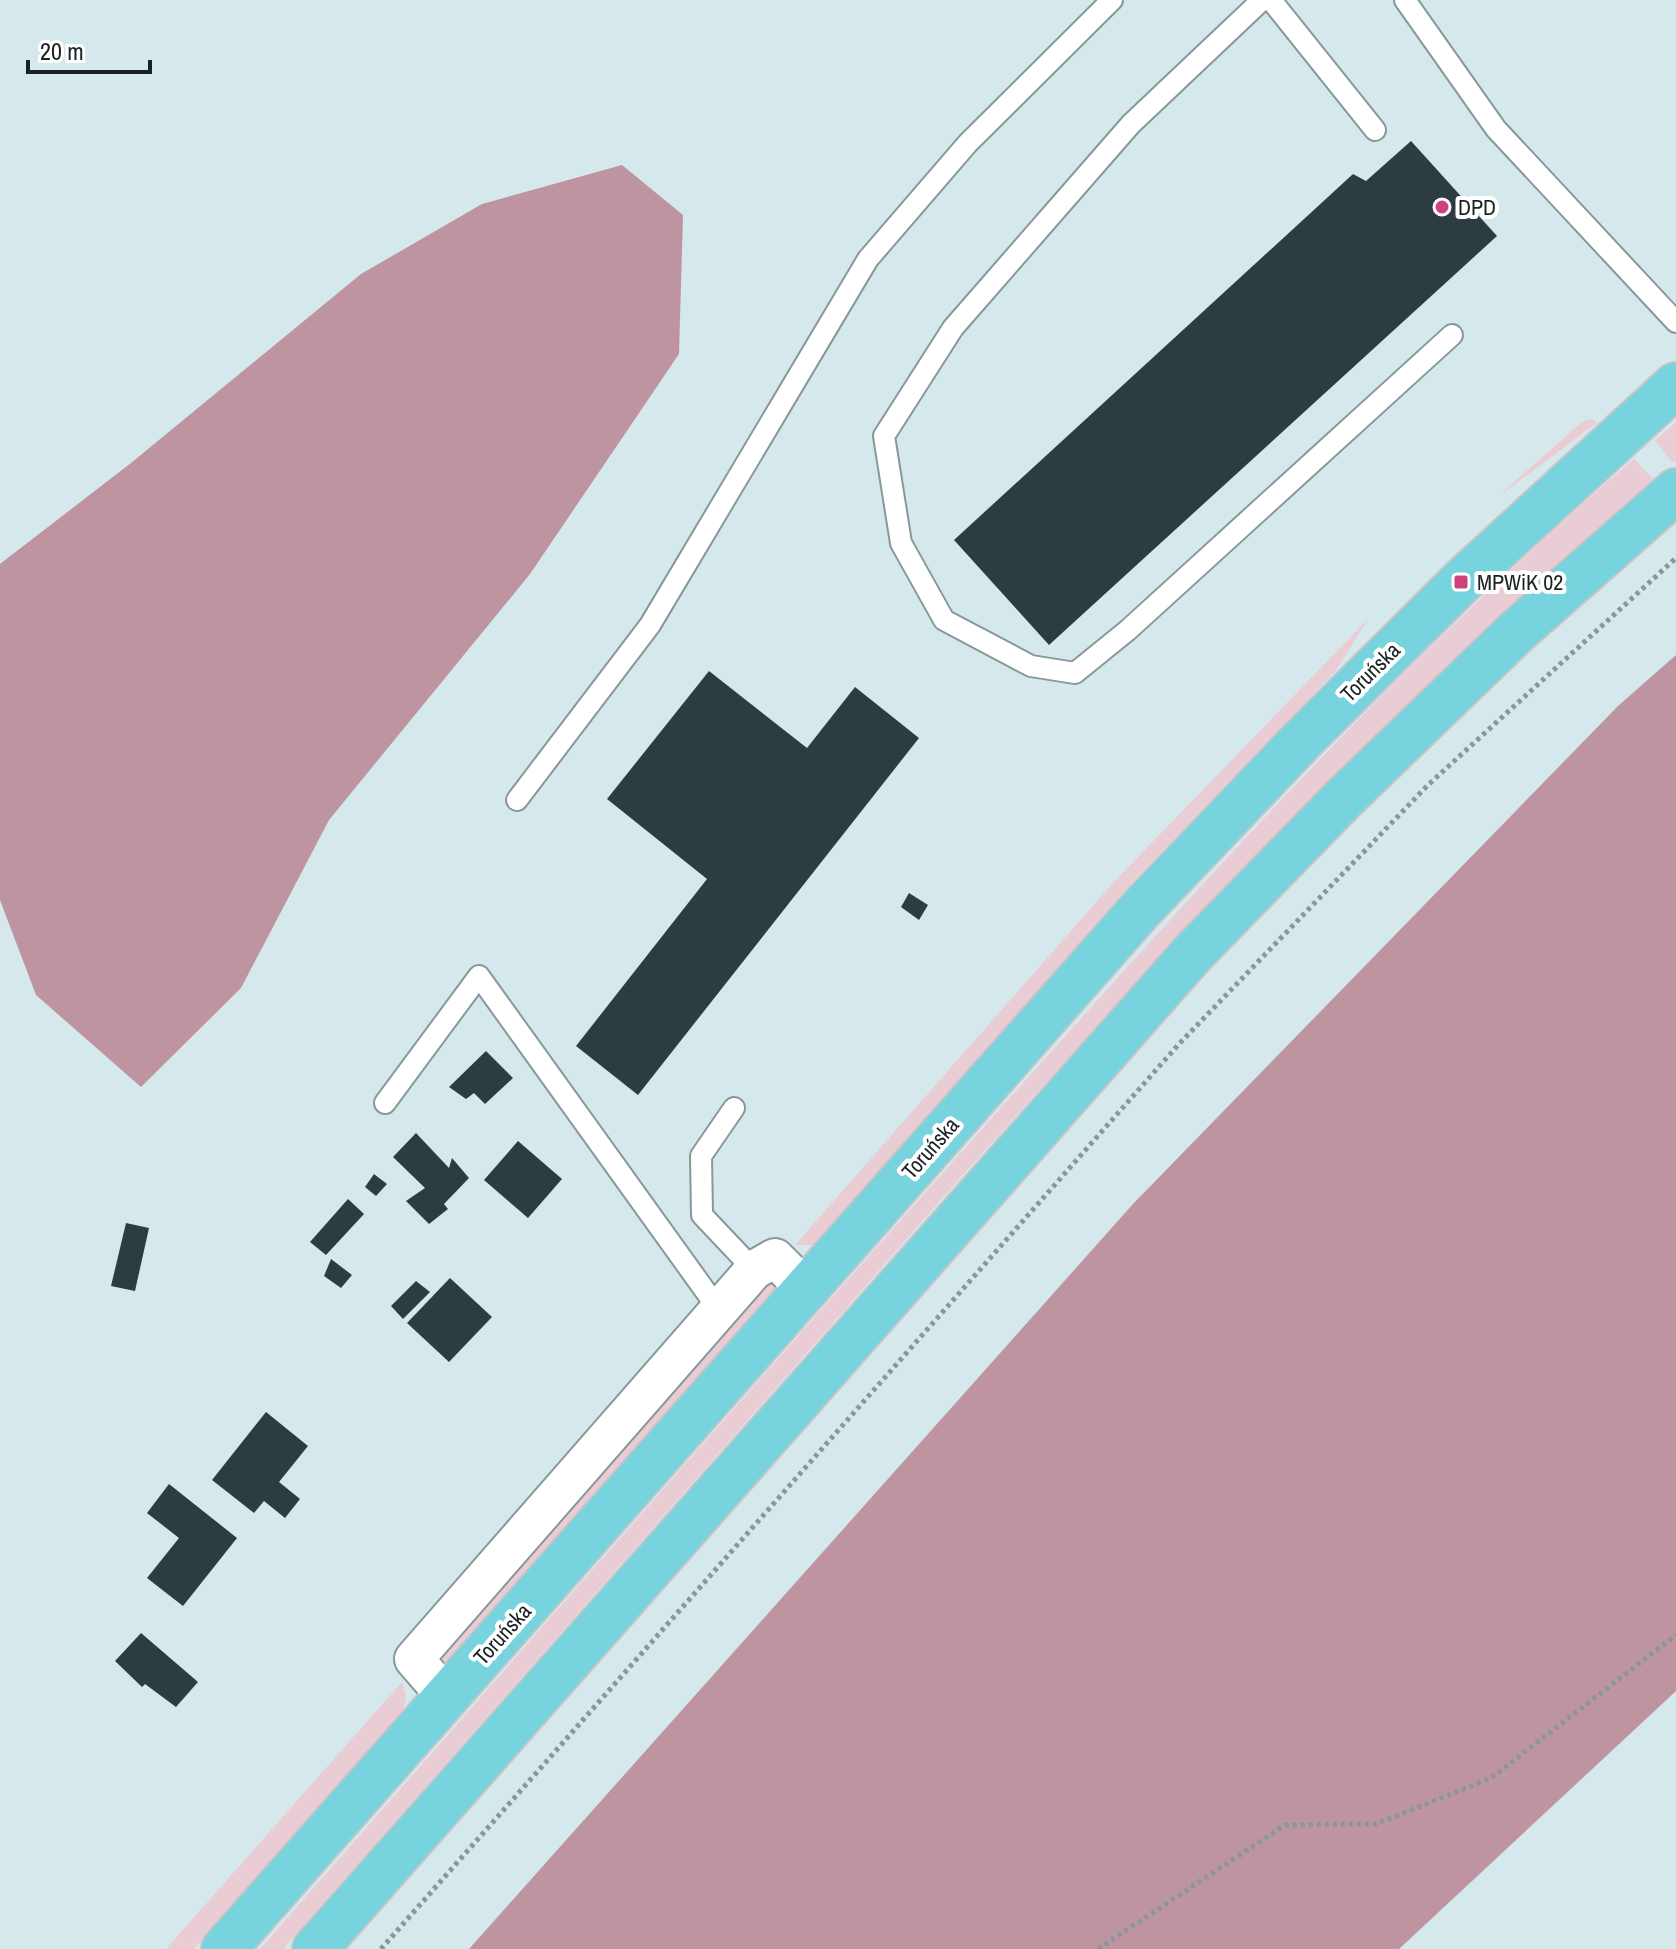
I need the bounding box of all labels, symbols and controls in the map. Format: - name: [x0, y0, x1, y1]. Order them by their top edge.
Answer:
- scale bar: [28, 24, 150, 74]
- text: 20 m: [40, 35, 84, 67]
- place label: DPD: [1458, 192, 1496, 222]
- marker: DPD: [1433, 198, 1451, 216]
- place label: MPWiK 02: [1477, 567, 1563, 597]
- marker: MPWiK 02: [1452, 573, 1470, 591]
- street label: Toruńska: [1334, 636, 1406, 708]
- street label: Toruńska: [895, 1111, 965, 1185]
- street label: Toruńska: [466, 1597, 538, 1671]

